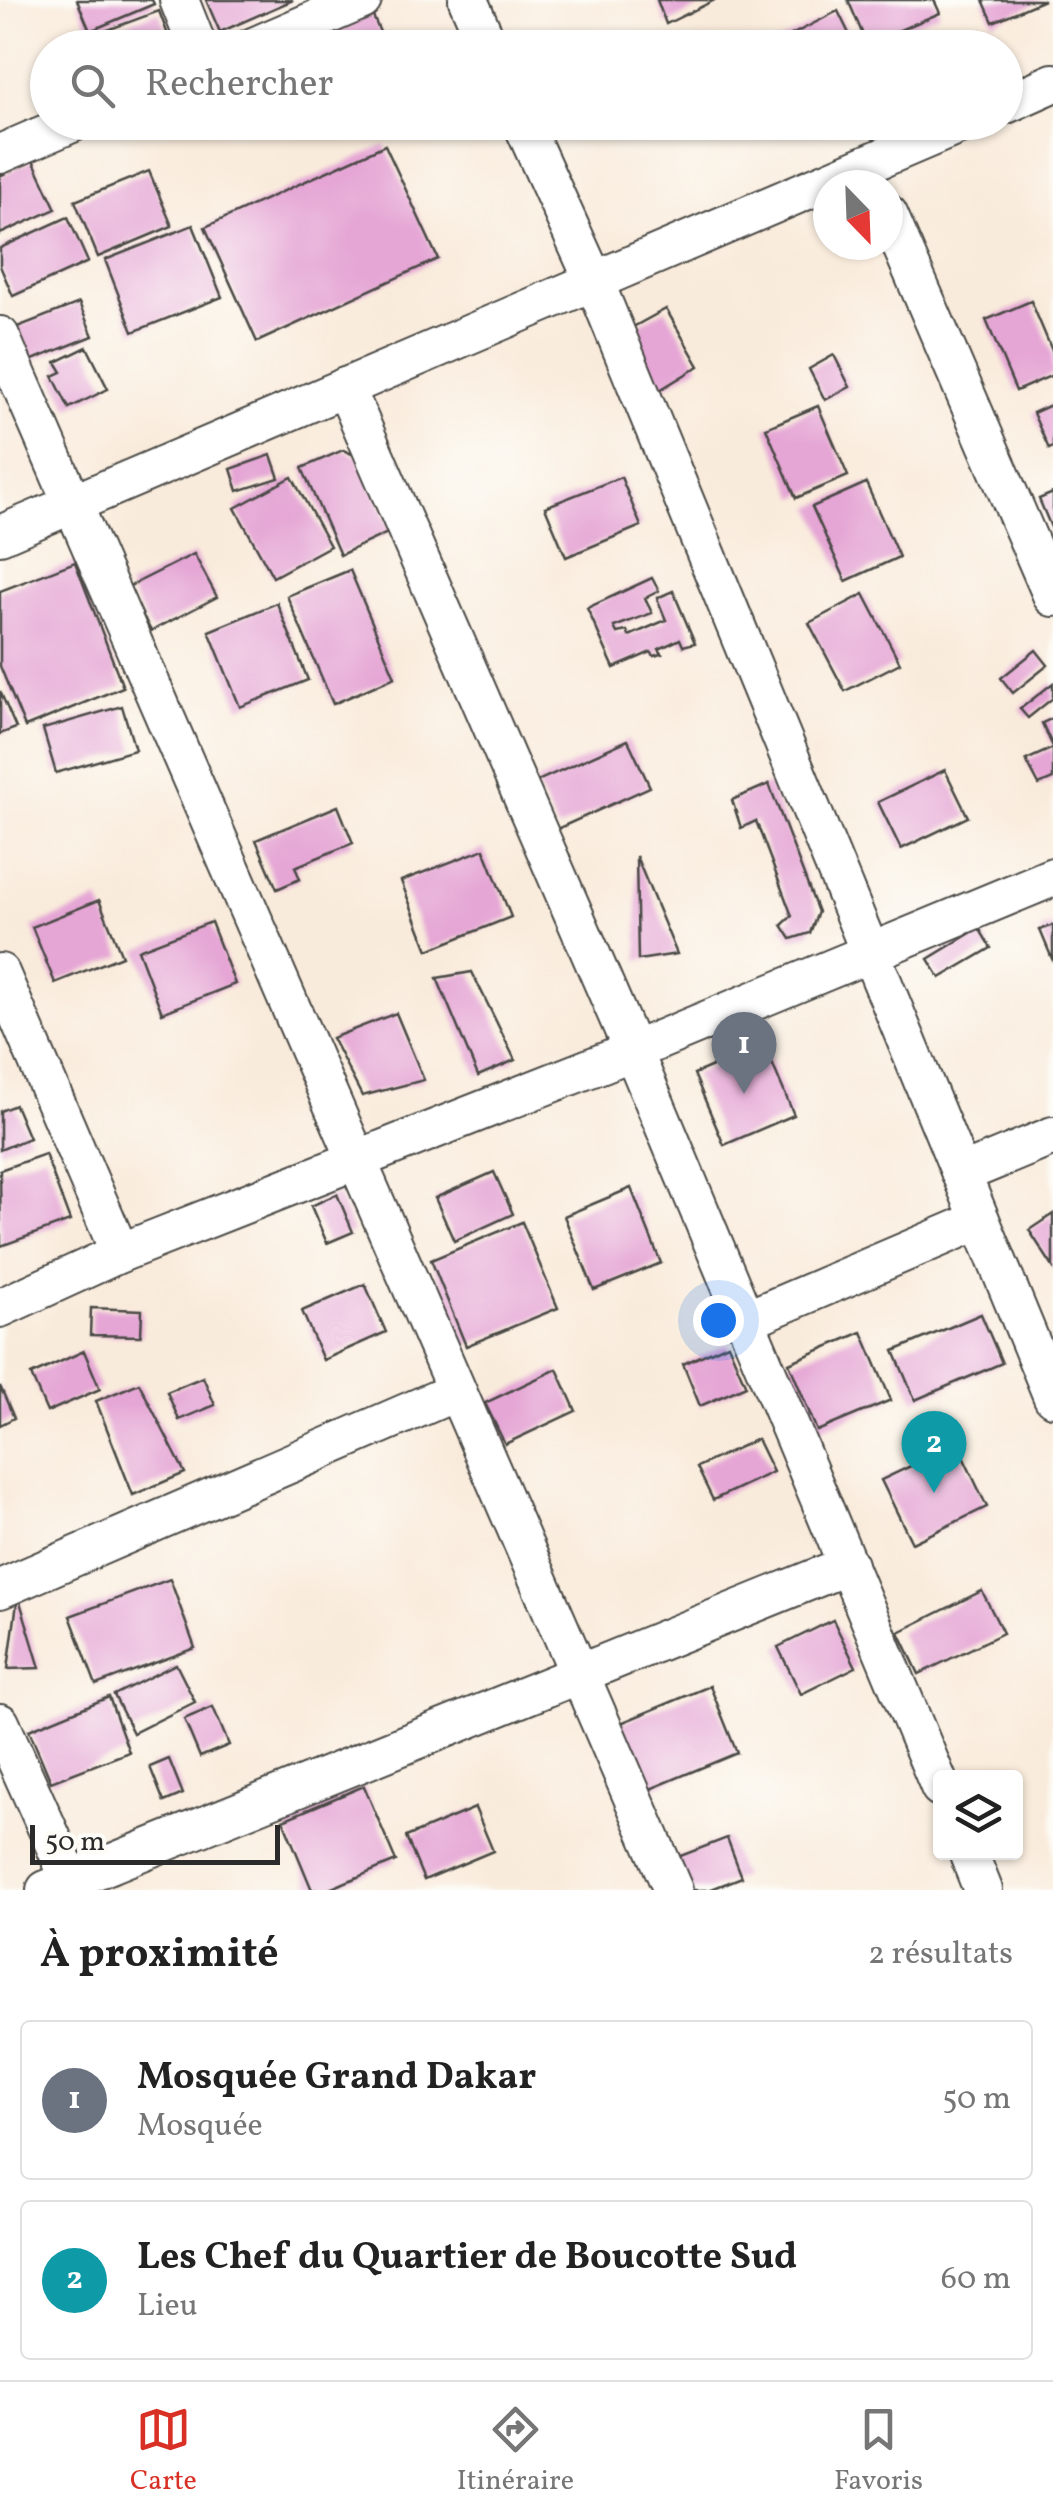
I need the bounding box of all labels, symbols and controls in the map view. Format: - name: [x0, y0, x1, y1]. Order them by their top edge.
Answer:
- search box: [30, 30, 1023, 140]
- icon: search: [65, 58, 120, 113]
- text: Rechercher: [145, 59, 333, 112]
- north arrow: [813, 170, 903, 260]
- pin: 1: [712, 1012, 776, 1094]
- your location: [693, 1295, 744, 1346]
- pin: 2: [902, 1410, 966, 1493]
- map controls: [933, 1770, 1023, 1860]
- button: layers: [933, 1770, 1023, 1860]
- scale bar: [30, 1820, 280, 1864]
- text: 50 m: [45, 1823, 105, 1862]
- text: À proximité: [40, 1926, 279, 1985]
- text: 2 résultats: [868, 1933, 1013, 1977]
- text: Mosquée Grand Dakar: [137, 2052, 536, 2105]
- text: 1: [68, 2078, 81, 2122]
- text: 50 m: [942, 2078, 1011, 2122]
- text: Mosquée: [137, 2105, 263, 2149]
- text: Les Chef du Quartier de Boucotte Sud: [137, 2232, 797, 2285]
- text: 2: [66, 2258, 83, 2302]
- text: 60 m: [941, 2258, 1011, 2302]
- text: Lieu: [137, 2285, 198, 2329]
- tab: Carte: [130, 2402, 197, 2501]
- tab: Itinéraire: [457, 2402, 574, 2501]
- tab: Favoris: [834, 2402, 923, 2501]

